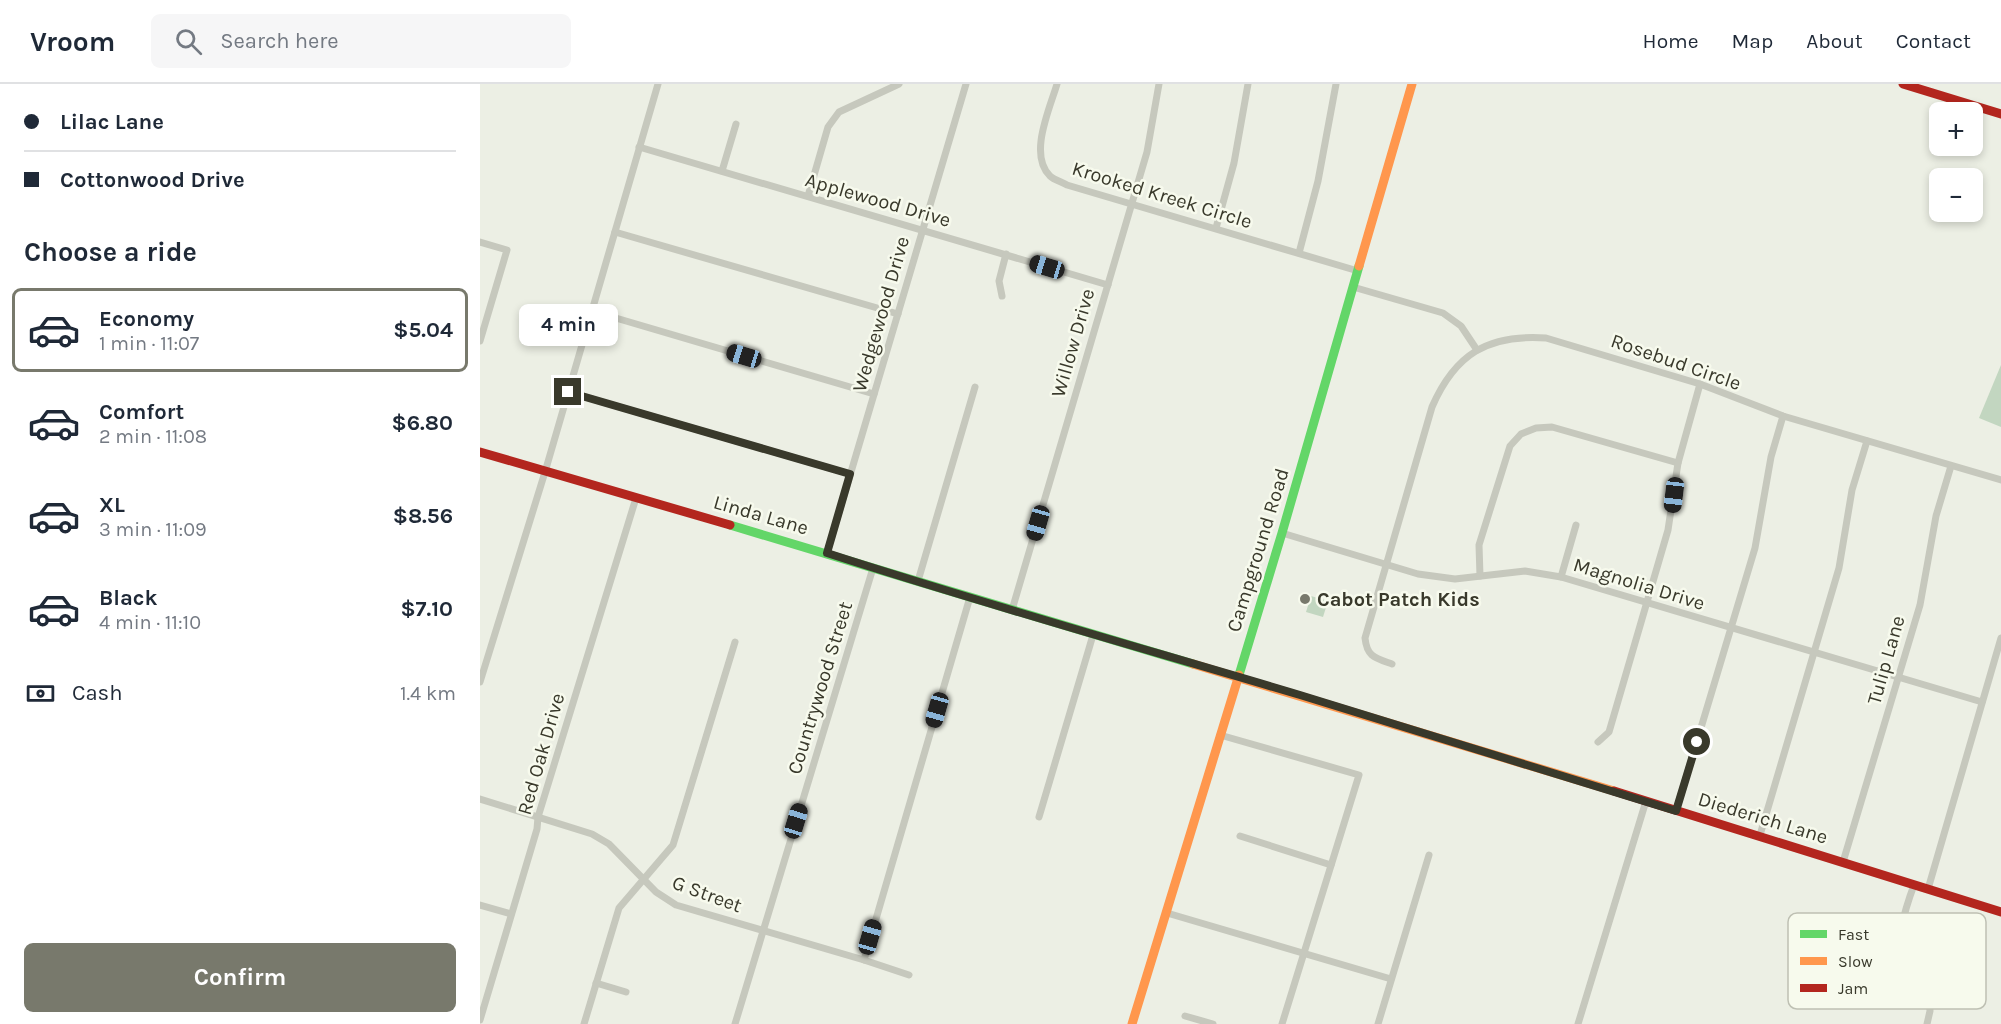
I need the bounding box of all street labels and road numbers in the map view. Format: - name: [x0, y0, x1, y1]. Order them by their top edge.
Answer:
- street label: Krooked Kreek Circle: [1069, 157, 1255, 233]
- street label: Applewood Drive: [803, 168, 953, 232]
- street label: Wedgewood Drive: [848, 234, 914, 394]
- street label: Willow Drive: [1047, 286, 1099, 400]
- street label: Rosebud Circle: [1608, 329, 1744, 395]
- street label: Campground Road: [1222, 465, 1294, 635]
- street label: Linda Lane: [711, 490, 811, 540]
- street label: Magnolia Drive: [1570, 553, 1708, 615]
- street label: Countrywood Street: [783, 598, 857, 777]
- street label: Tulip Lane: [1862, 613, 1910, 707]
- street label: Red Oak Drive: [513, 690, 569, 818]
- street label: Diederich Lane: [1695, 787, 1831, 849]
- street label: G Street: [669, 871, 745, 917]

